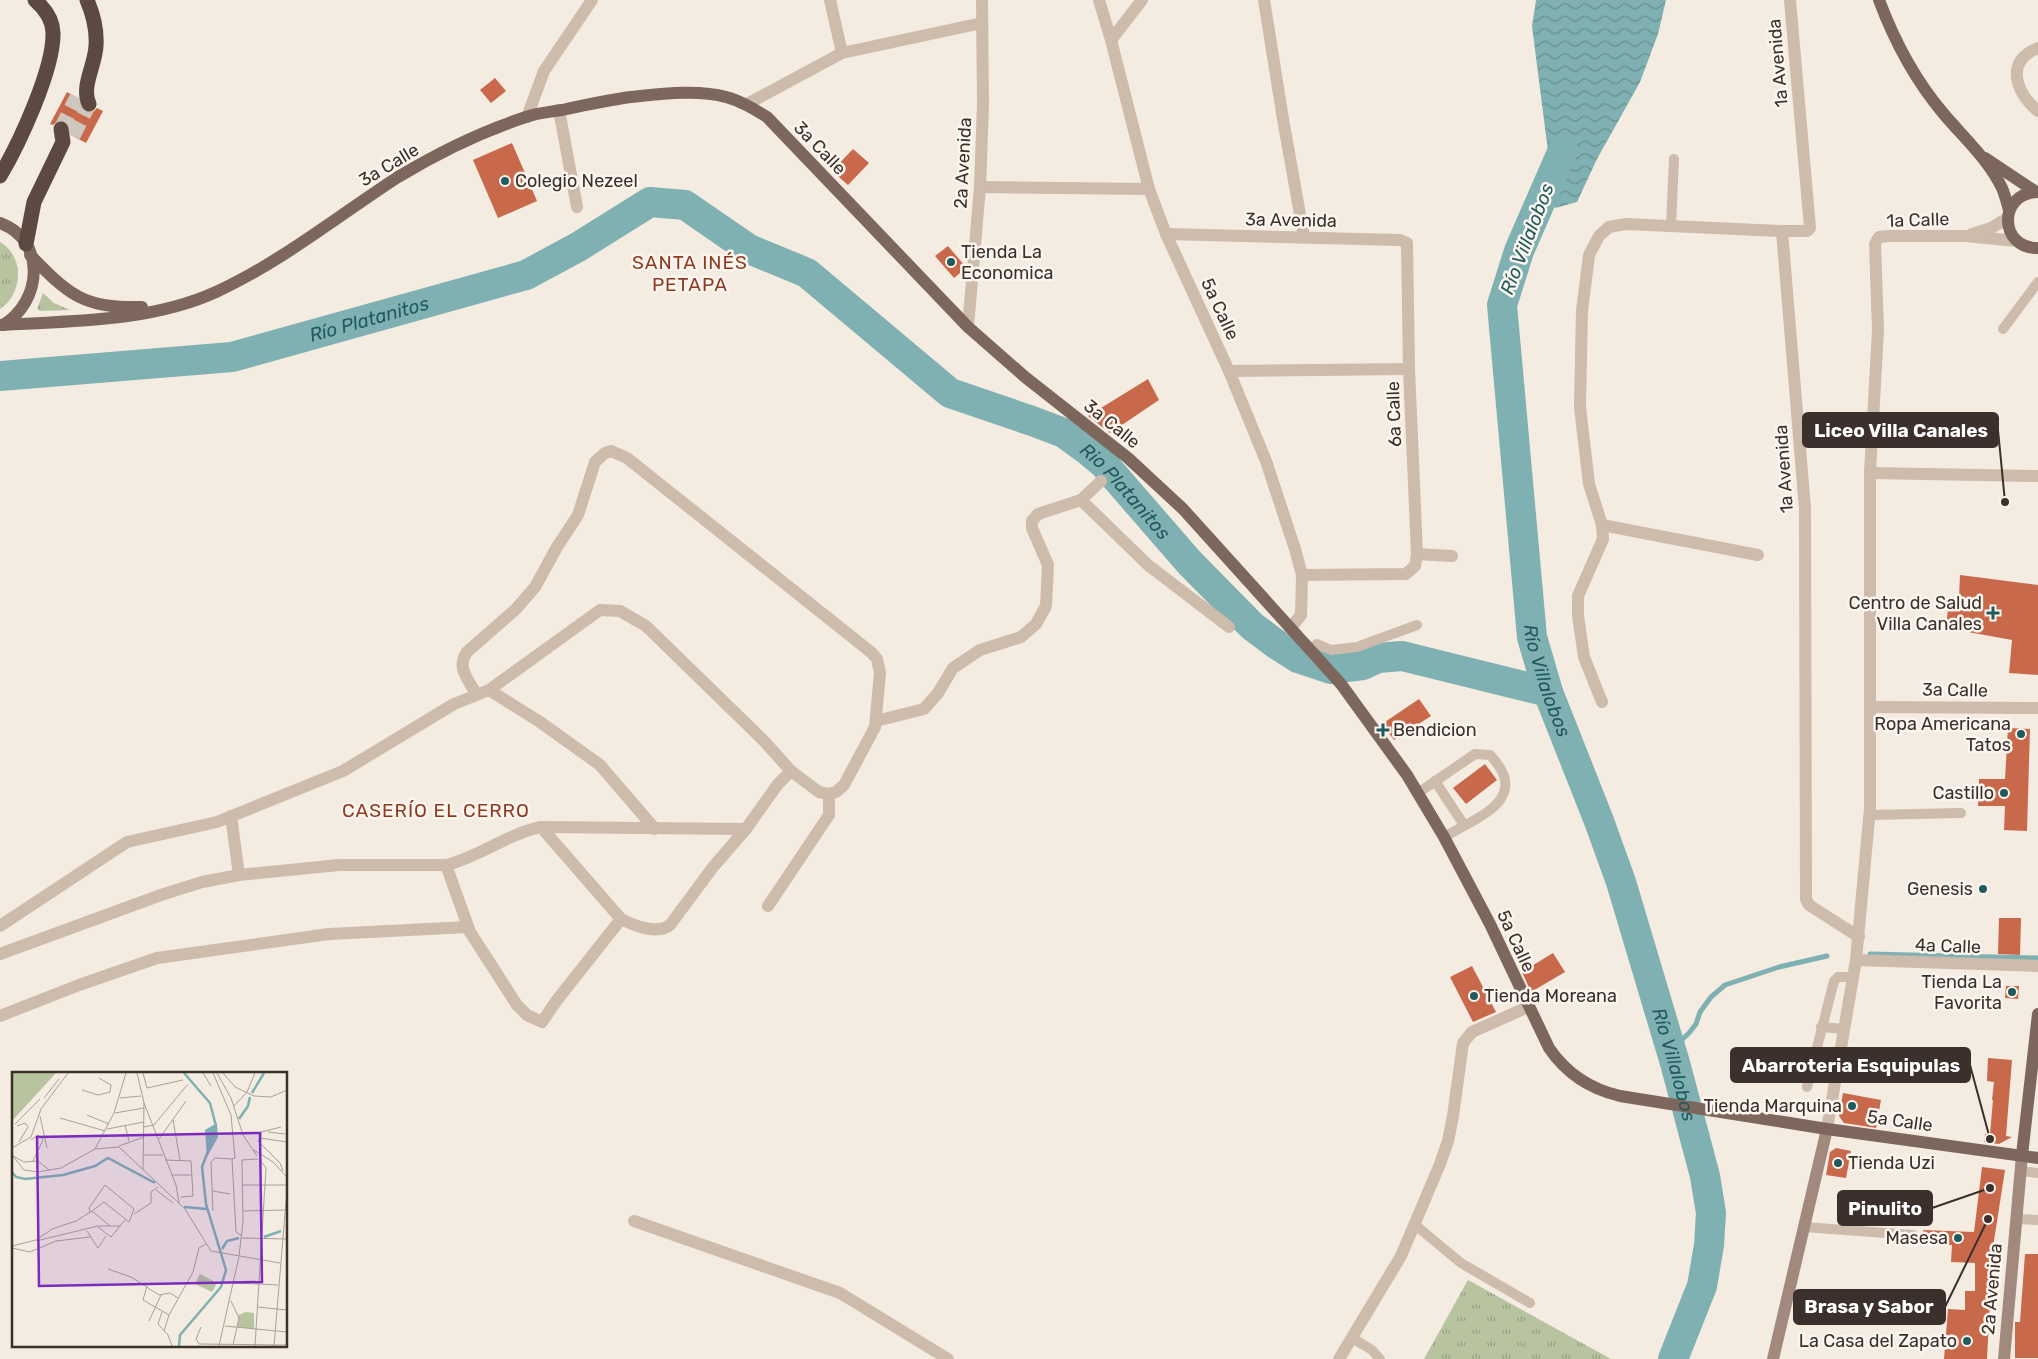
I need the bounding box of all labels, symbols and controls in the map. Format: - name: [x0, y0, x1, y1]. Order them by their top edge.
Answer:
- street label: 1a Avenida: [1763, 18, 1793, 108]
- street label: 3a Calle: [789, 117, 851, 179]
- street label: 2a Avenida: [950, 117, 976, 209]
- street label: 3a Calle: [355, 139, 423, 191]
- place label: Colegio Nezeel: [515, 170, 638, 192]
- marker: Colegio Nezeel: [499, 175, 511, 187]
- water label: Río Villalobos: [1495, 180, 1559, 298]
- street label: 3a Avenida: [1245, 208, 1337, 232]
- street label: 1a Calle: [1886, 208, 1950, 232]
- place label: Tienda La Economica: [961, 241, 1054, 284]
- district label: SANTA INÉS PETAPA: [632, 251, 748, 296]
- marker: Tienda La Economica: [945, 256, 957, 268]
- street label: 5a Calle: [1196, 275, 1244, 343]
- water label: Río Platanitos: [307, 291, 432, 346]
- street label: 6a Calle: [1382, 381, 1406, 447]
- street label: 3a Calle: [1079, 395, 1145, 453]
- callout: Liceo Villa Canales: [1803, 413, 1998, 447]
- text: Liceo Villa Canales: [1814, 419, 1988, 442]
- street label: 1a Avenida: [1770, 424, 1798, 514]
- water label: Rio Platanitos: [1076, 438, 1176, 544]
- place label: Centro de Salud Villa Canales: [1848, 592, 1982, 635]
- marker: Centro de Salud Villa Canales: [1986, 606, 2000, 620]
- water label: Río Villalobos: [1519, 623, 1576, 740]
- street label: 3a Calle: [1922, 678, 1988, 702]
- place label: Ropa Americana Tatos: [1874, 713, 2011, 756]
- place label: Bendicion: [1393, 719, 1477, 741]
- marker: Bendicion: [1377, 724, 1389, 736]
- marker: Ropa Americana Tatos: [2015, 728, 2027, 740]
- place label: Castillo: [1932, 782, 1994, 804]
- marker: Castillo: [1998, 787, 2010, 799]
- district label: CASERÍO EL CERRO: [342, 799, 530, 822]
- place label: Genesis: [1907, 878, 1973, 900]
- marker: Genesis: [1977, 883, 1989, 895]
- street label: 5a Calle: [1492, 907, 1540, 975]
- street label: 4a Calle: [1914, 934, 1982, 958]
- place label: Tienda La Favorita: [1921, 971, 2002, 1014]
- place label: Tienda Moreana: [1484, 985, 1617, 1007]
- marker: Tienda La Favorita: [2006, 986, 2018, 998]
- marker: Tienda Moreana: [1468, 990, 1480, 1002]
- water label: Río Villalobos: [1648, 1005, 1701, 1124]
- callout: Abarroteria Esquipulas: [1731, 1048, 1970, 1082]
- text: Abarroteria Esquipulas: [1742, 1054, 1960, 1077]
- inset map: [12, 1072, 288, 1346]
- place label: Tienda Marquina: [1704, 1095, 1842, 1117]
- marker: Tienda Marquina: [1846, 1100, 1858, 1112]
- street label: 5a Calle: [1866, 1106, 1934, 1136]
- place label: Tienda Uzi: [1848, 1152, 1935, 1174]
- marker: Tienda Uzi: [1832, 1157, 1844, 1169]
- callout: Pinulito: [1838, 1191, 1932, 1225]
- text: Pinulito: [1848, 1197, 1922, 1220]
- place label: Masesa: [1885, 1227, 1948, 1249]
- marker: Masesa: [1952, 1232, 1964, 1244]
- street label: 2a Avenida: [1977, 1242, 2007, 1336]
- callout: Brasa y Sabor: [1794, 1290, 1945, 1324]
- text: Brasa y Sabor: [1804, 1295, 1934, 1318]
- place label: La Casa del Zapato: [1799, 1330, 1957, 1352]
- marker: La Casa del Zapato: [1961, 1335, 1973, 1347]

